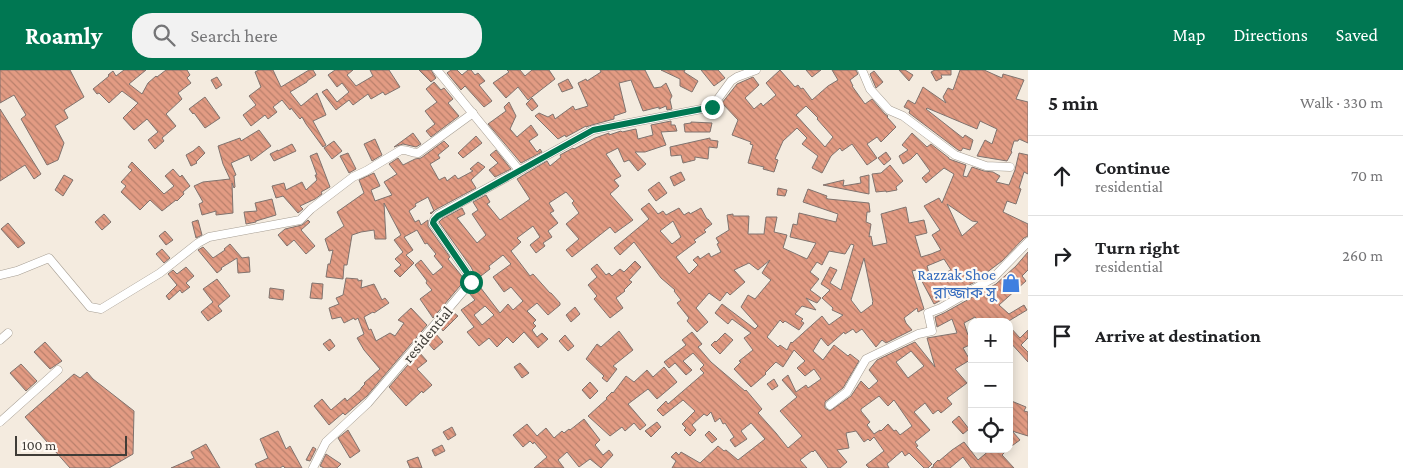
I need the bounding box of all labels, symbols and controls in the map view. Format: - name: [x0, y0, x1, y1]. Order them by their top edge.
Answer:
- search box: [132, 13, 482, 58]
- icon: search: [150, 21, 178, 49]
- text: Roamly: [25, 22, 102, 49]
- text: Search here: [190, 25, 278, 46]
- text: Map: [1173, 25, 1205, 45]
- text: Directions: [1233, 25, 1308, 45]
- text: Saved: [1336, 25, 1378, 45]
- text: 5 min: [1048, 91, 1098, 115]
- text: Walk · 330 m: [1300, 94, 1383, 111]
- route end: [701, 96, 724, 119]
- text: Continue: [1095, 157, 1170, 178]
- icon: ahead: [1048, 162, 1076, 190]
- text: 70 m: [1351, 167, 1383, 184]
- text: residential: [1095, 178, 1163, 195]
- text: Turn right: [1095, 237, 1180, 258]
- icon: right: [1048, 242, 1076, 270]
- text: 260 m: [1342, 247, 1383, 264]
- text: residential: [1095, 258, 1163, 275]
- place label: Razzak Shoe রাজ্জাক সু: [917, 266, 998, 302]
- route start: [460, 271, 483, 294]
- shop icon: Razzak Shoe রাজ্জাক সু: [1000, 272, 1022, 294]
- street label: residential: [399, 303, 456, 366]
- map controls: [968, 318, 1013, 453]
- button: +: [968, 318, 1013, 363]
- icon: arrive: [1048, 322, 1076, 350]
- text: Arrive at destination: [1095, 325, 1261, 346]
- button: −: [968, 363, 1013, 408]
- button: locate: [968, 408, 1013, 453]
- scale bar: [15, 433, 128, 456]
- text: 100 m: [22, 437, 56, 453]

